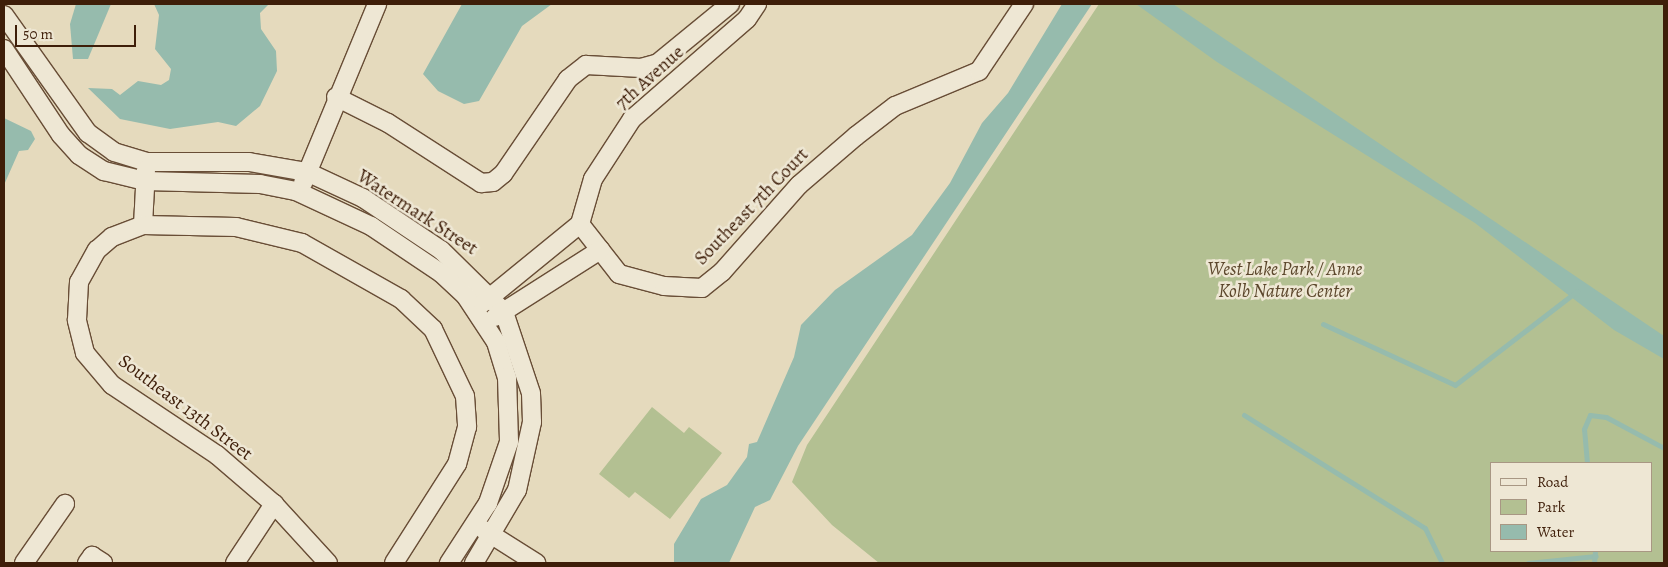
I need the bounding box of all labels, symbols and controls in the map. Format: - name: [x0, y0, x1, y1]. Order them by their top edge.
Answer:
- scale bar: [18, 15, 139, 47]
- text: 50 m: [23, 24, 53, 44]
- street label: 7th Avenue: [611, 41, 689, 115]
- street label: Southeast 7th Court: [690, 144, 814, 270]
- street label: Watermark Street: [353, 166, 481, 260]
- park label: West Lake Park / Anne Kolb Nature Center: [1208, 259, 1362, 303]
- street label: Southeast 13th Street: [113, 350, 257, 466]
- legend: [1490, 462, 1653, 552]
- text: Road: [1537, 472, 1568, 492]
- text: Park: [1537, 497, 1565, 517]
- text: Water: [1537, 522, 1574, 542]

